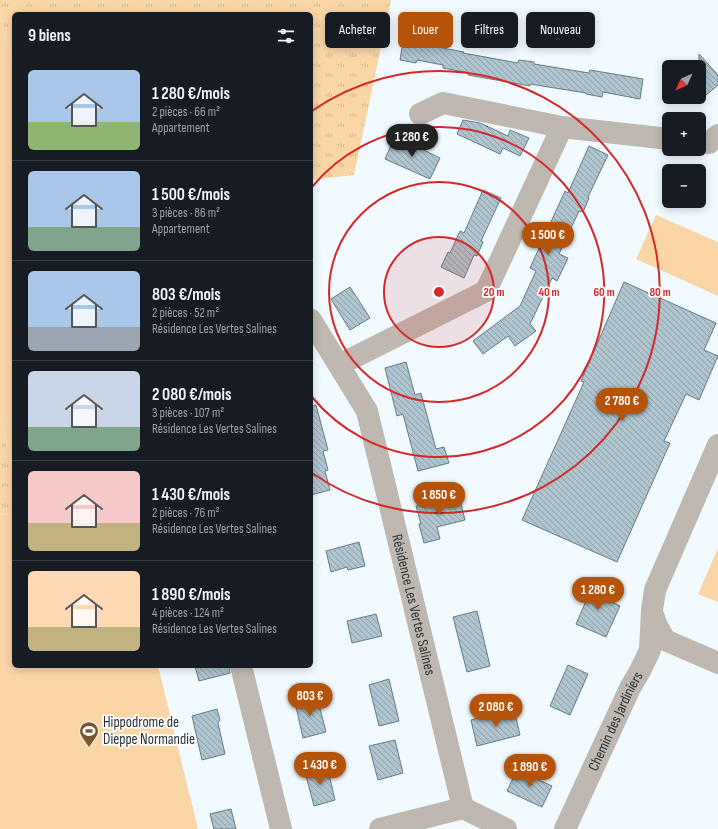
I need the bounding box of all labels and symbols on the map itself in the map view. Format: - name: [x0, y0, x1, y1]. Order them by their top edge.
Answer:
- north arrow: [662, 60, 706, 104]
- pin: 1 280 €: [375, 124, 449, 158]
- pin: 1 500 €: [511, 222, 585, 256]
- centre of rings: [432, 285, 446, 299]
- text: 20 m: [484, 285, 504, 300]
- text: 40 m: [538, 285, 560, 300]
- text: 60 m: [593, 285, 615, 300]
- text: 80 m: [649, 285, 671, 300]
- pin: 2 780 €: [585, 388, 659, 422]
- pin: 1 850 €: [402, 482, 476, 516]
- street label: Résidence Les Vertes Salines: [388, 532, 440, 677]
- pin: 1 280 €: [561, 577, 635, 611]
- street label: Chemin des Jardiniers: [584, 668, 647, 774]
- pin: 803 €: [282, 683, 338, 717]
- pin: 2 080 €: [459, 694, 533, 728]
- place label: Hippodrome de Dieppe Normandie: [103, 713, 195, 749]
- sports icon: Hippodrome de Dieppe Normandie: [78, 720, 100, 748]
- pin: 1 430 €: [283, 752, 357, 786]
- pin: 1 890 €: [493, 754, 567, 788]

